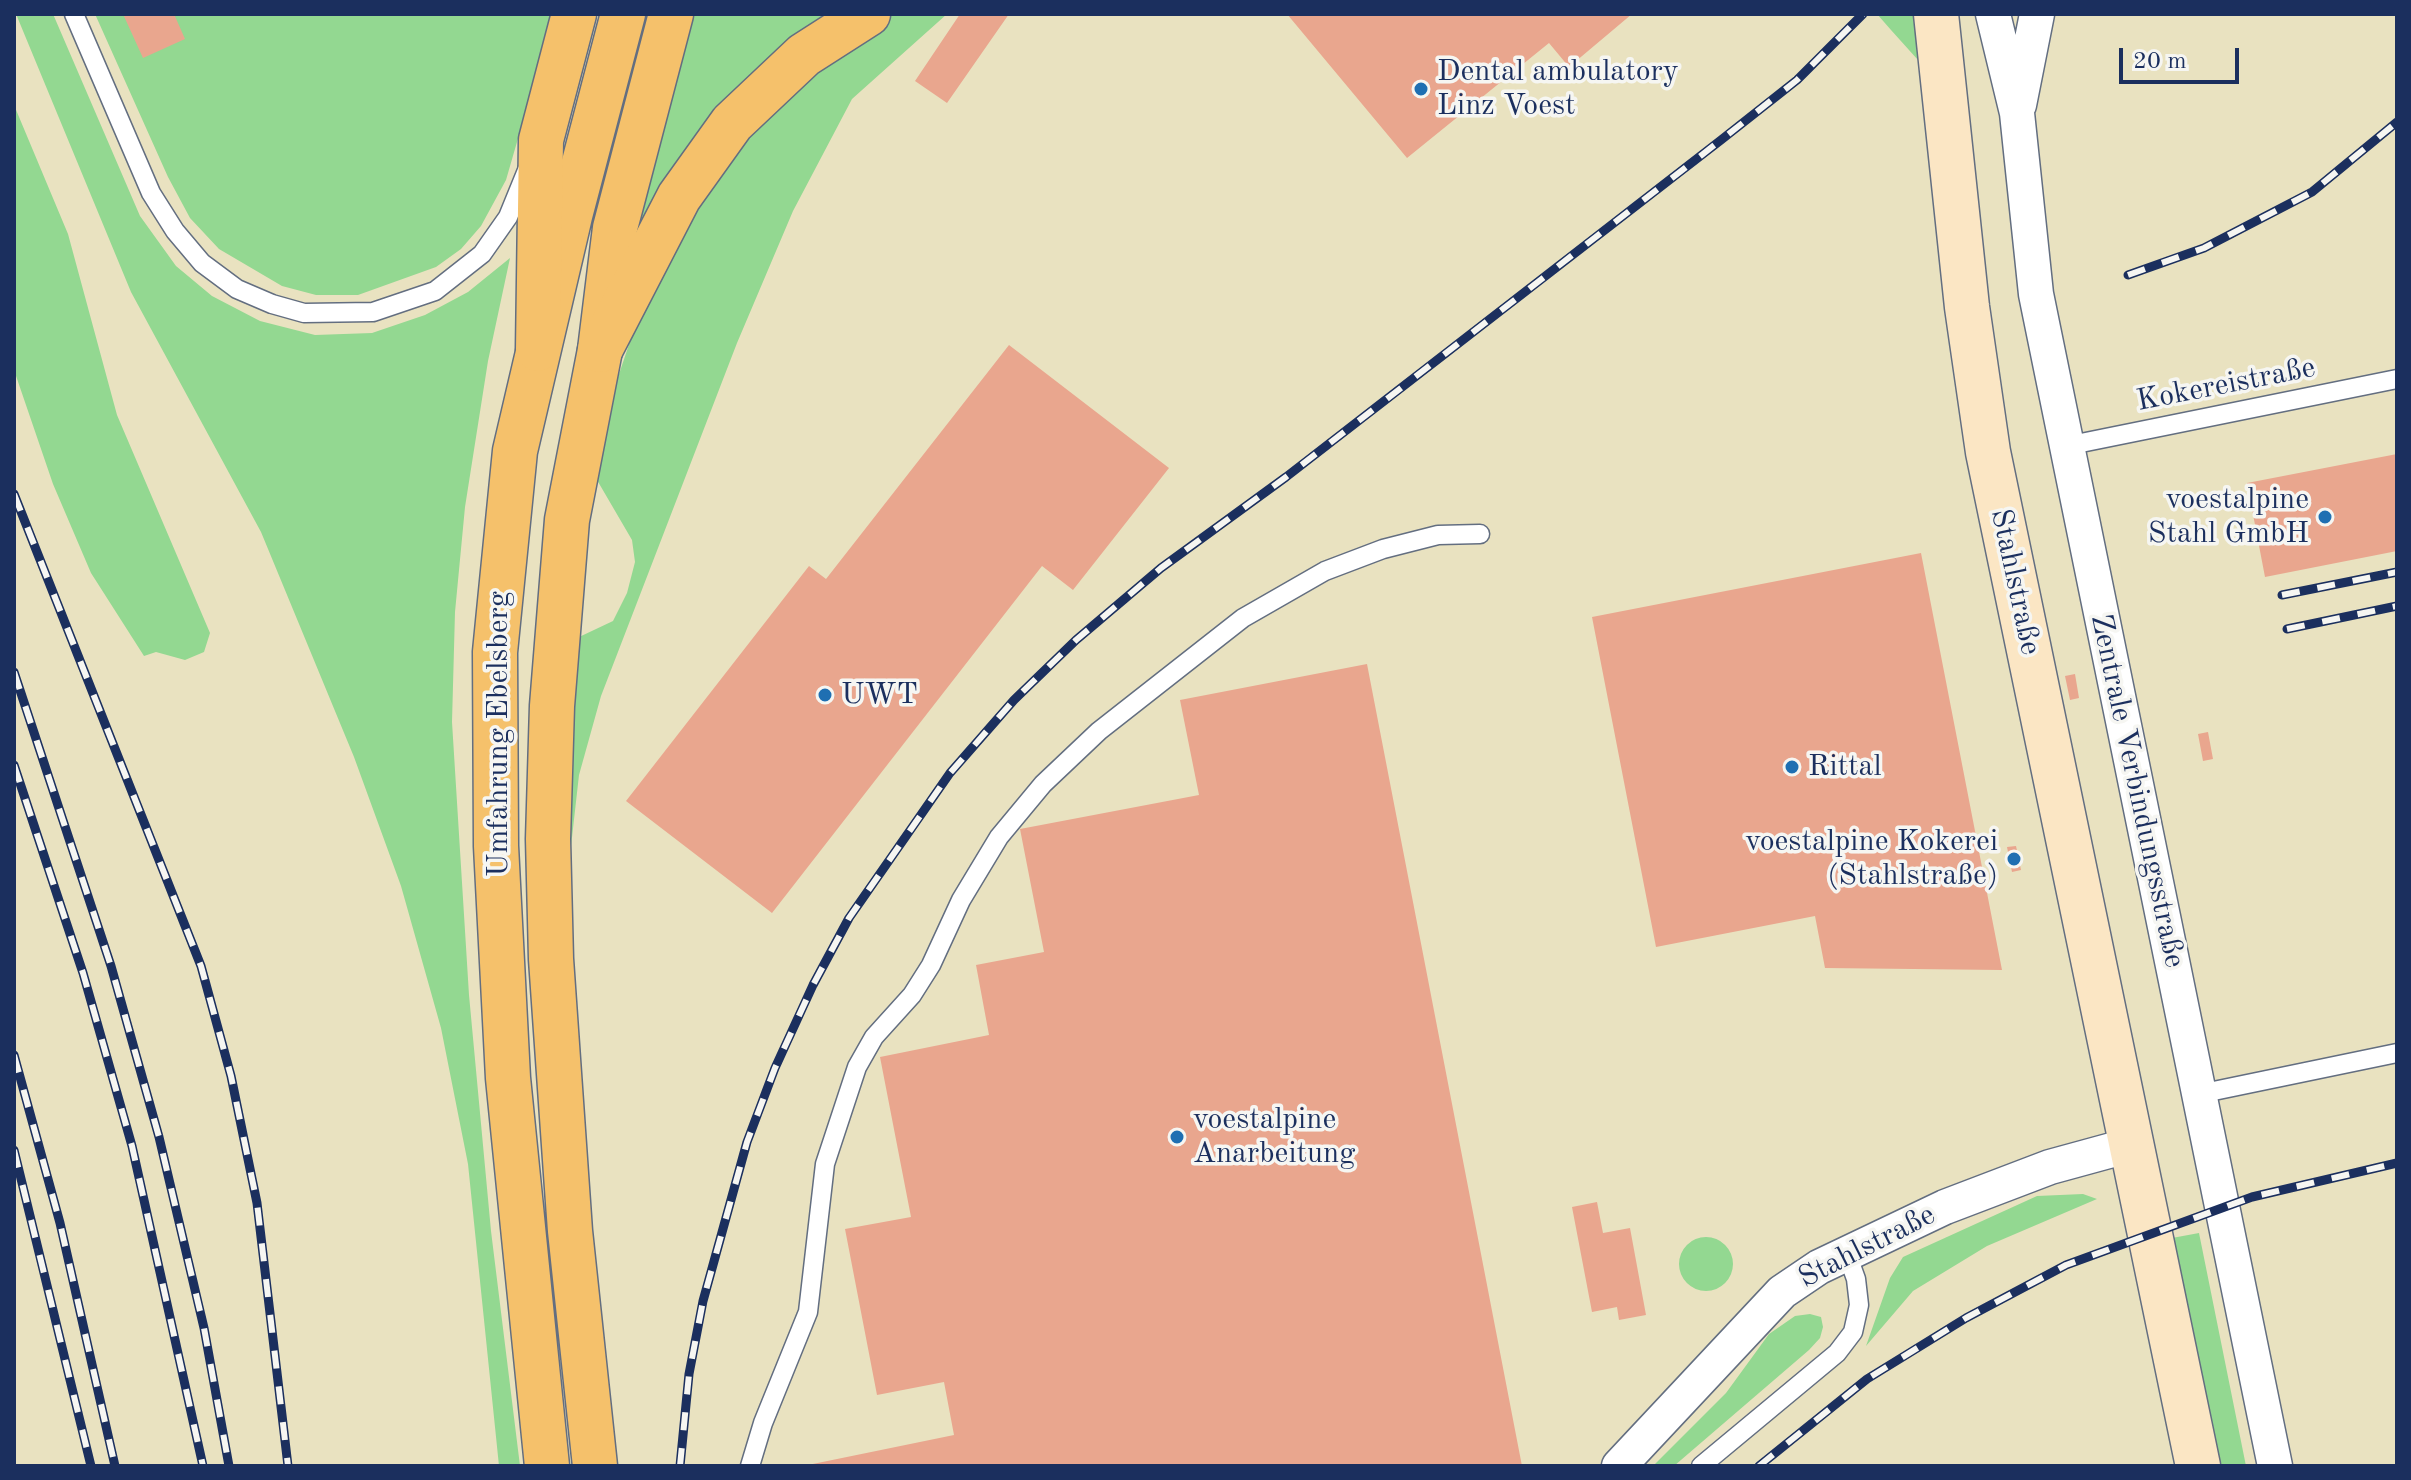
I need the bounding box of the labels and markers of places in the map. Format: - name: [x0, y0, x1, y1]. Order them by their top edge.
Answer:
- place label: Dental ambulatory Linz Voest: [1437, 54, 1679, 124]
- marker: Dental ambulatory Linz Voest: [1412, 80, 1430, 98]
- place label: voestalpine Stahl GmbH: [2148, 482, 2309, 552]
- marker: voestalpine Stahl GmbH: [2316, 508, 2334, 526]
- place label: UWT: [841, 677, 918, 713]
- marker: UWT: [816, 686, 834, 704]
- place label: Rittal: [1808, 749, 1881, 785]
- marker: Rittal: [1783, 758, 1801, 776]
- place label: voestalpine Kokerei (Stahlstraße): [1745, 824, 1998, 894]
- marker: voestalpine Kokerei (Stahlstraße): [2005, 850, 2023, 868]
- place label: voestalpine Anarbeitung: [1193, 1102, 1355, 1172]
- marker: voestalpine Anarbeitung: [1168, 1128, 1186, 1146]

